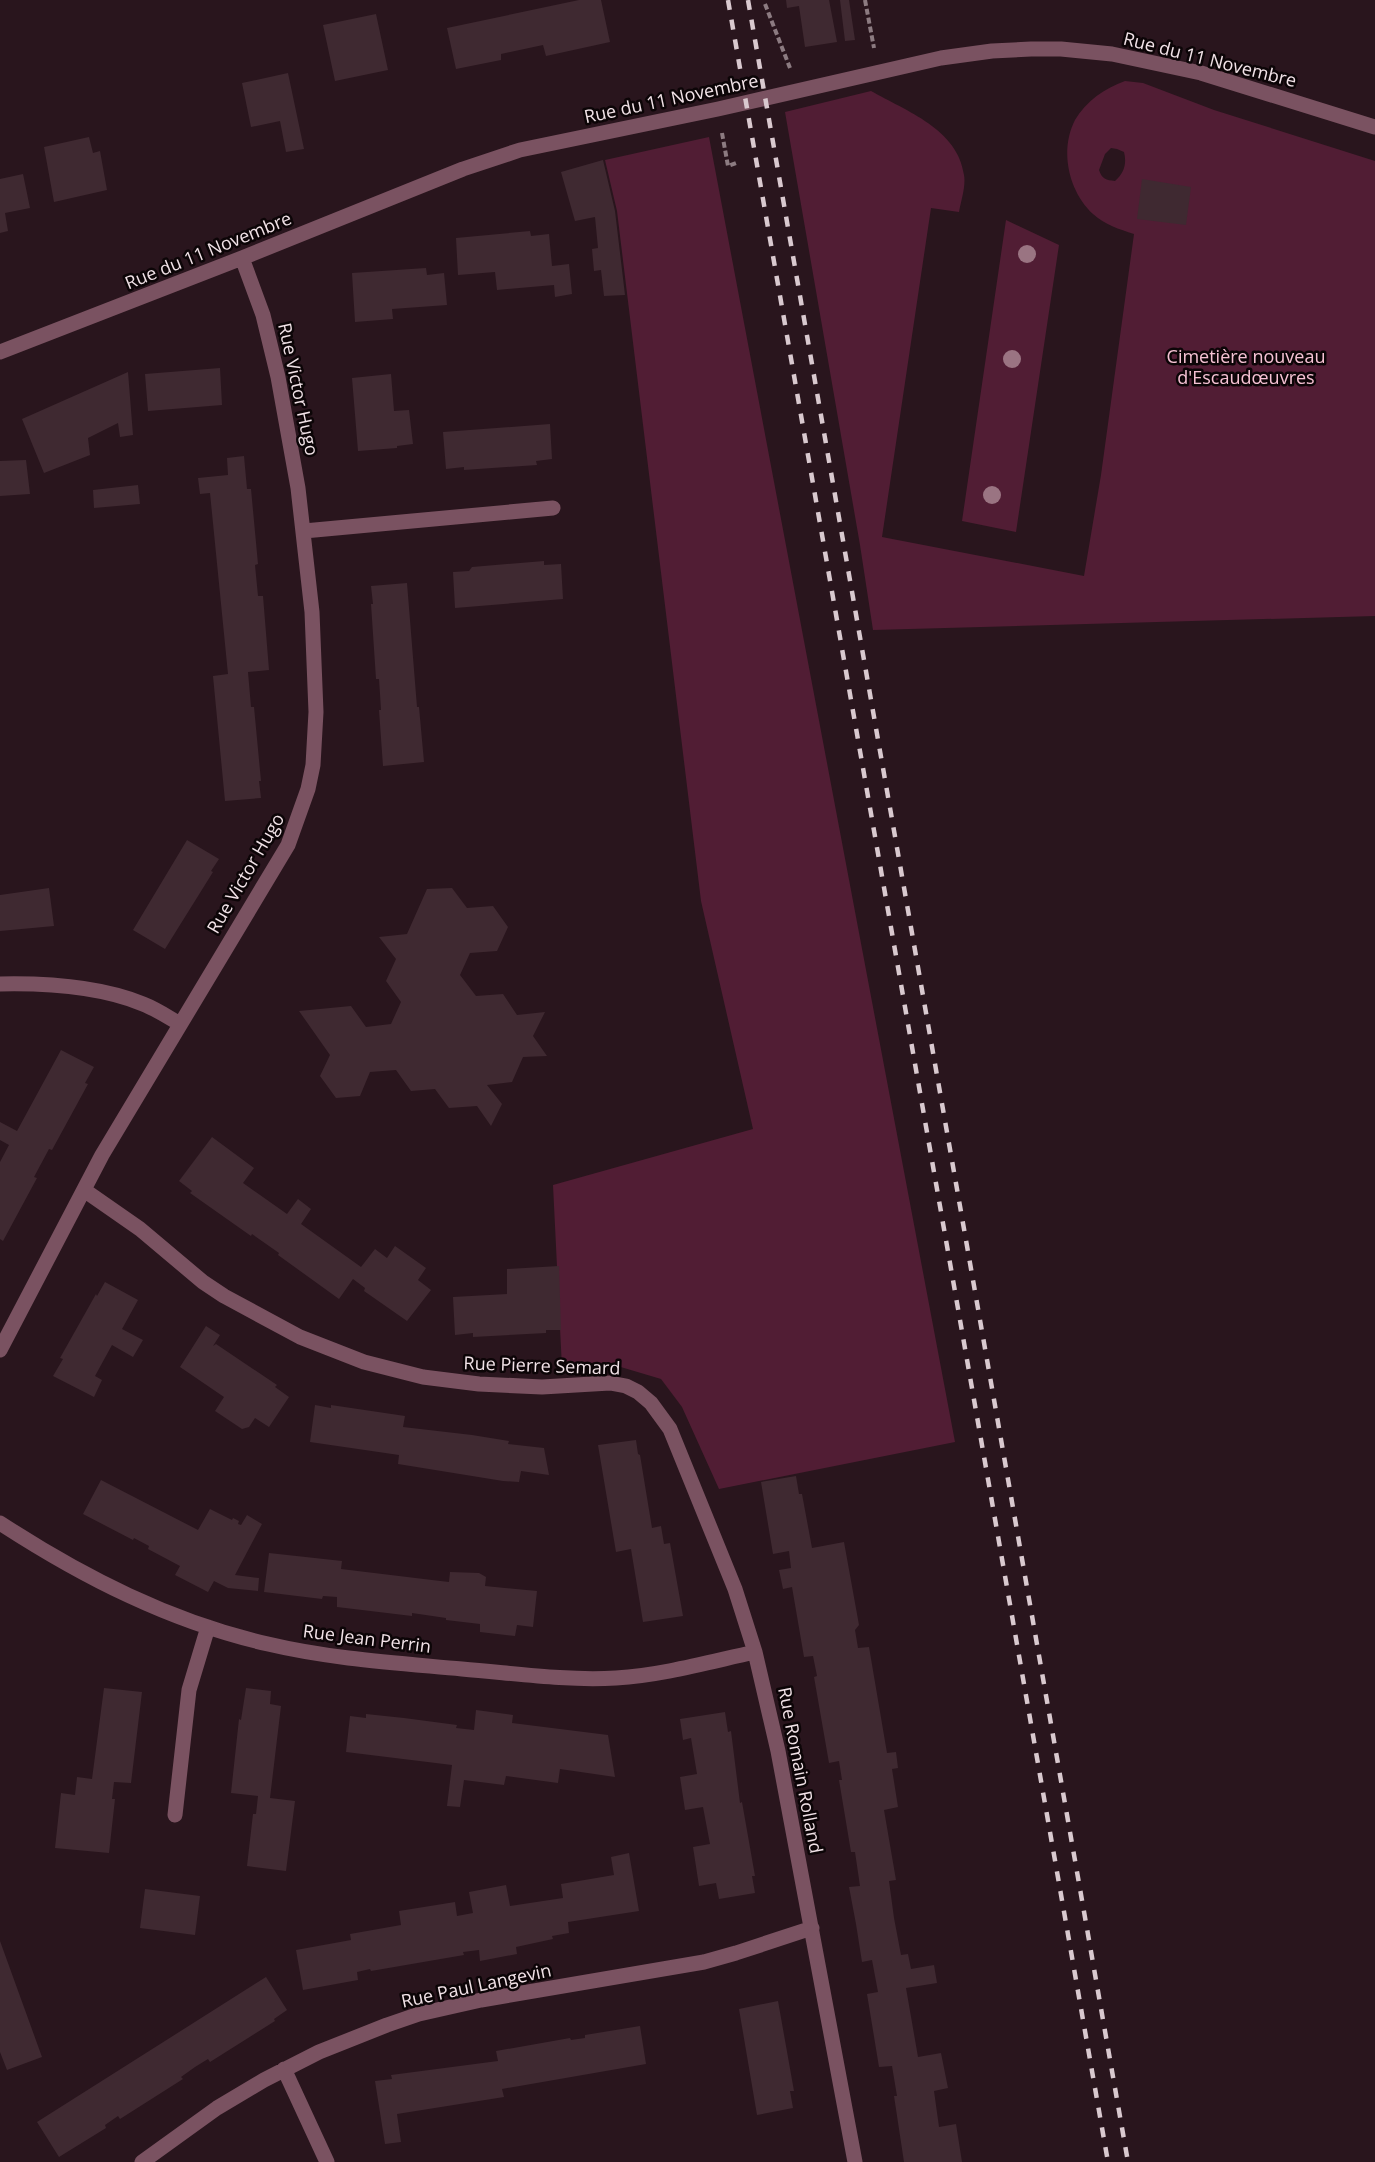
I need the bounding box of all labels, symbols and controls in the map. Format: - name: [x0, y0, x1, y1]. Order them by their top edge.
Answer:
- street label: Rue du 11 Novembre: [1121, 26, 1299, 92]
- street label: Rue du 11 Novembre: [582, 68, 760, 128]
- street label: Rue du 11 Novembre: [121, 206, 295, 294]
- street label: Rue Victor Hugo: [273, 320, 325, 458]
- park label: Cimetière nouveau d'Escaudœuvres: [1167, 344, 1325, 389]
- street label: Rue Victor Hugo: [201, 809, 289, 937]
- street label: Rue Pierre Semard: [463, 1350, 621, 1380]
- street label: Rue Jean Perrin: [302, 1618, 432, 1658]
- street label: Rue Romain Rolland: [773, 1685, 829, 1855]
- street label: Rue Paul Langevin: [399, 1957, 553, 2013]

